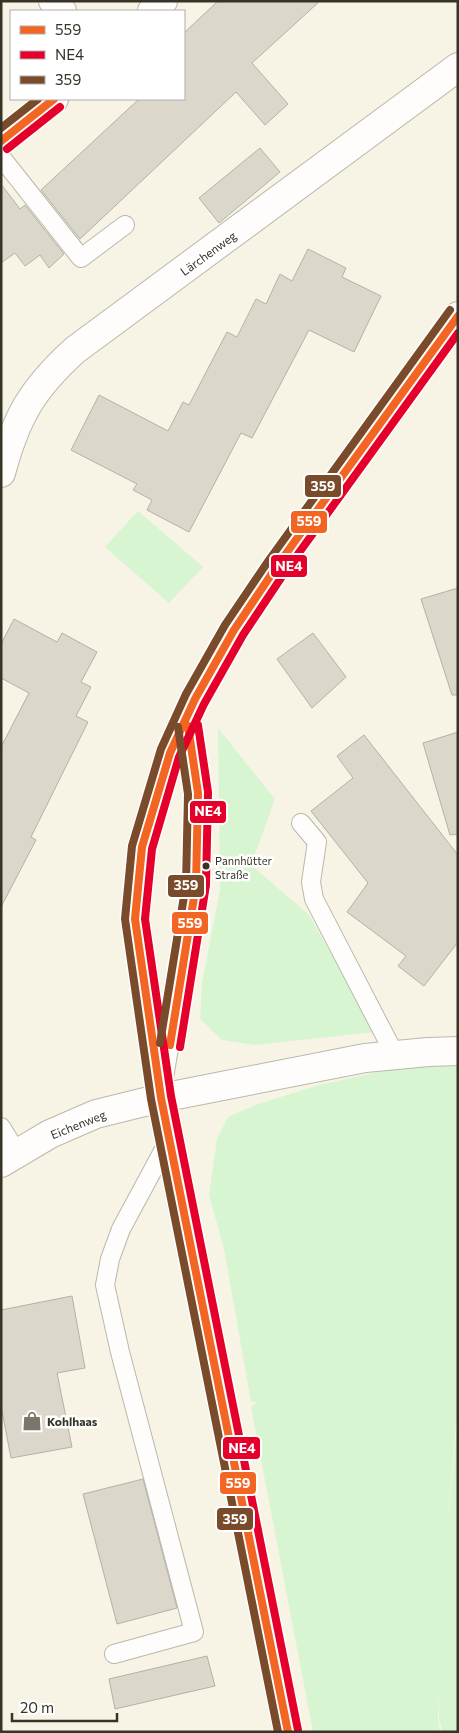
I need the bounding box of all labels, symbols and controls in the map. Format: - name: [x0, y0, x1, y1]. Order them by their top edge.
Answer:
- legend: [10, 10, 185, 100]
- text: 559: [55, 20, 81, 38]
- text: NE4: [55, 45, 84, 63]
- text: 359: [55, 70, 81, 88]
- street label: Lärchenweg: [177, 228, 239, 278]
- line badge: 359: [304, 474, 342, 498]
- text: 359: [311, 477, 336, 494]
- line badge: 559: [290, 510, 328, 534]
- text: 559: [297, 512, 322, 529]
- line badge: NE4: [270, 554, 308, 578]
- text: NE4: [275, 557, 303, 574]
- line badge: NE4: [189, 800, 227, 824]
- text: NE4: [194, 802, 222, 819]
- place label: Pannhütter Straße: [215, 854, 272, 881]
- marker: Pannhütter Straße: [201, 861, 211, 871]
- line badge: 359: [167, 874, 205, 898]
- text: 359: [174, 876, 199, 893]
- line badge: 559: [171, 911, 209, 935]
- text: 559: [178, 914, 203, 931]
- street label: Eichenweg: [48, 1106, 108, 1141]
- shop icon: Kohlhaas: [21, 1410, 43, 1432]
- place label: Kohlhaas: [47, 1414, 98, 1428]
- line badge: NE4: [222, 1436, 261, 1460]
- text: NE4: [228, 1439, 256, 1456]
- line badge: 559: [219, 1471, 257, 1495]
- text: 559: [226, 1474, 251, 1491]
- line badge: 359: [216, 1507, 254, 1531]
- text: 359: [223, 1510, 248, 1527]
- scale bar: [12, 1690, 118, 1722]
- text: 20 m: [20, 1698, 54, 1716]

